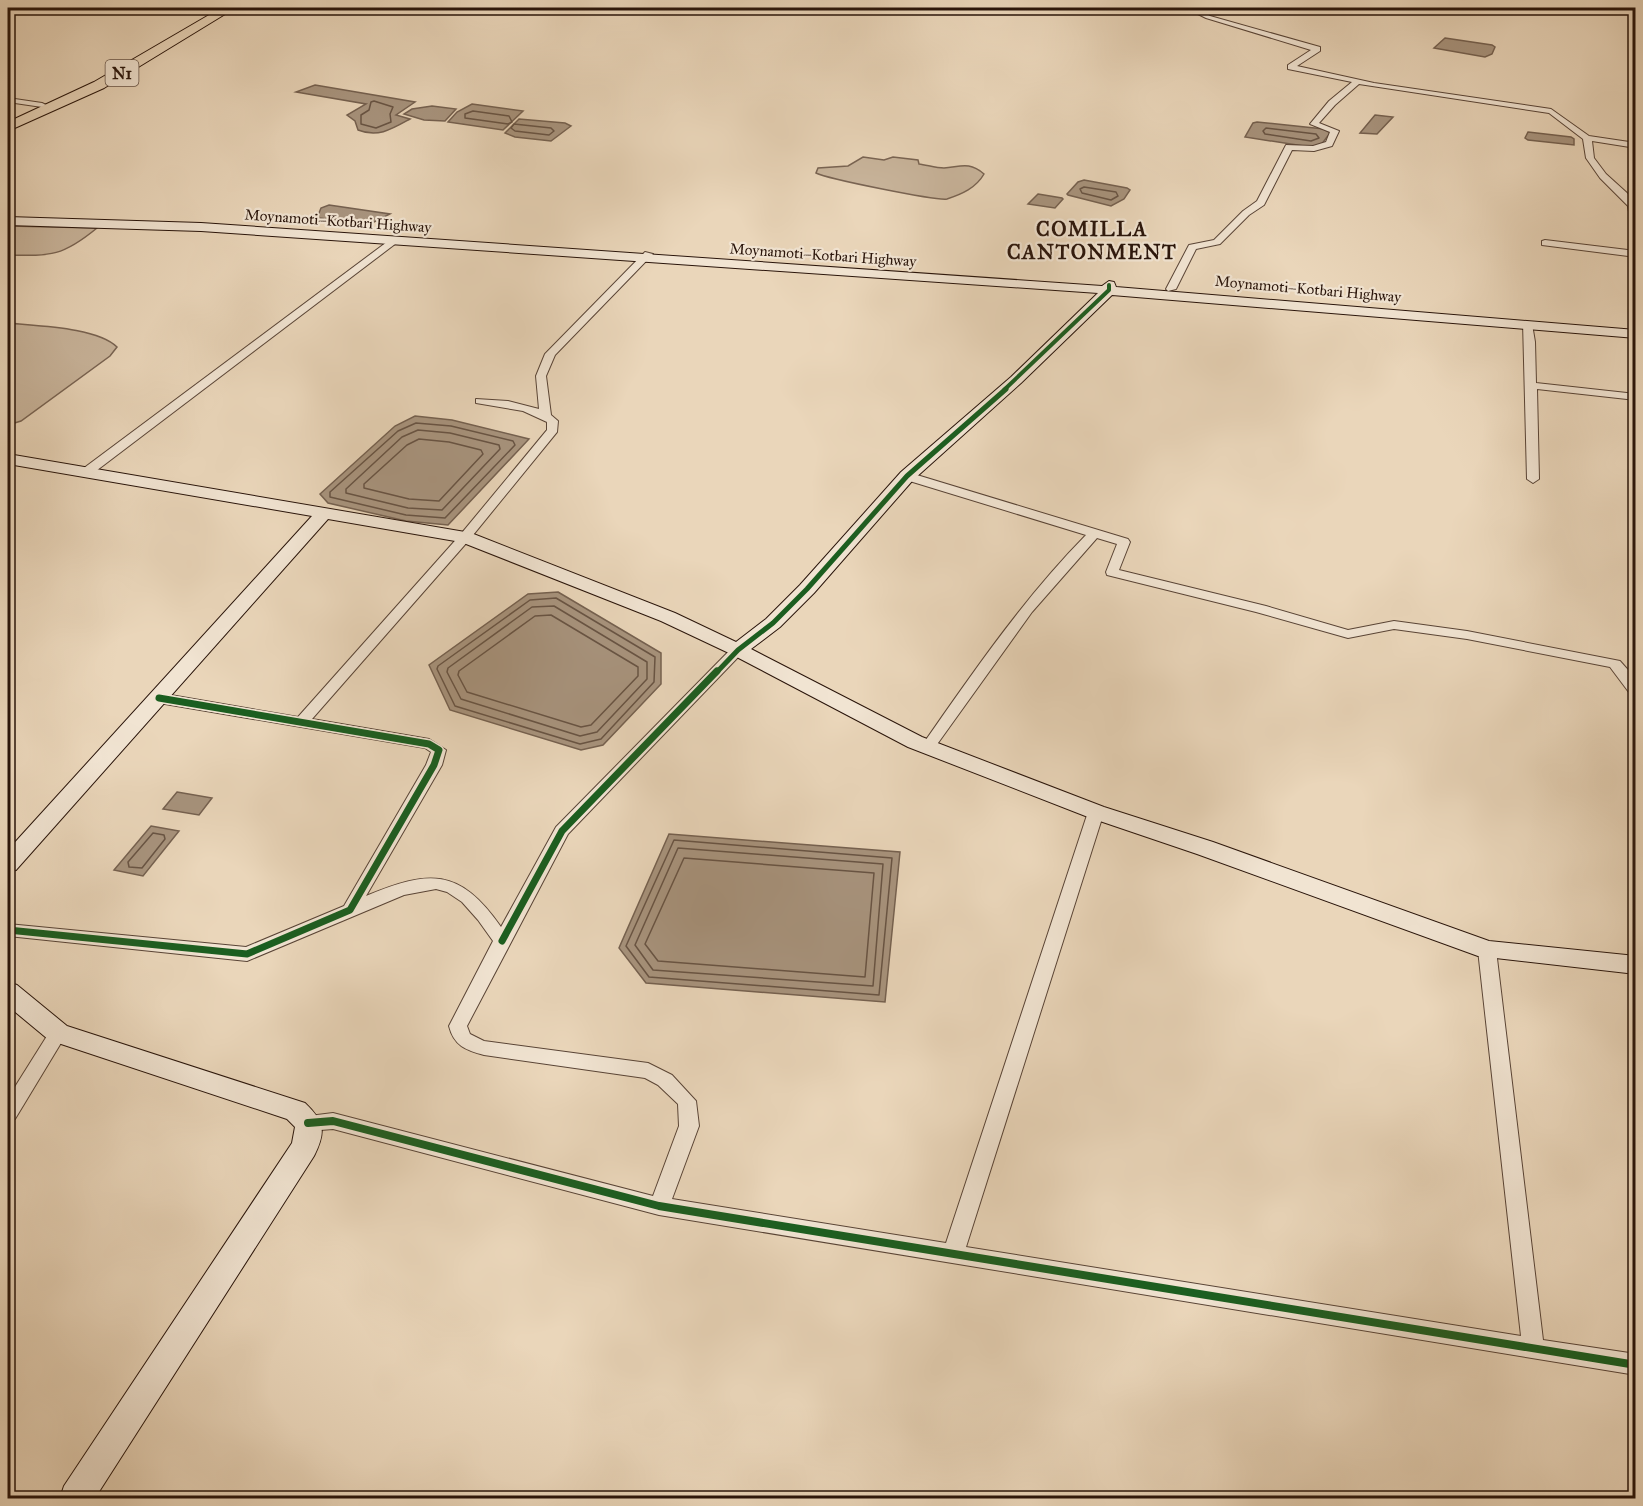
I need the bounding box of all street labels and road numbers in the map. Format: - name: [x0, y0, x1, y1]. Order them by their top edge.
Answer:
- road number: N1: [106, 60, 138, 86]
- street label: Moynamoti–Kotbari Highway: [244, 205, 433, 237]
- street label: Moynamoti–Kotbari Highway: [729, 239, 918, 271]
- street label: Moynamoti–Kotbari Highway: [1214, 272, 1403, 306]

